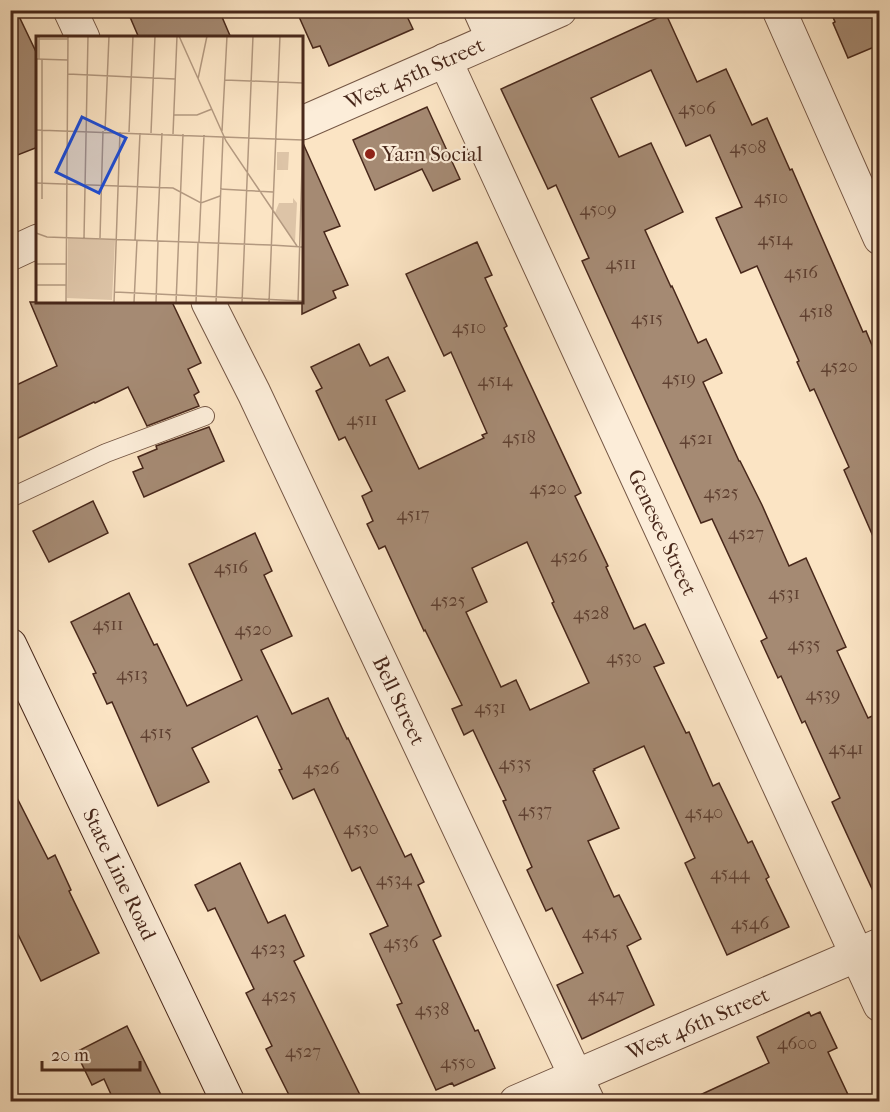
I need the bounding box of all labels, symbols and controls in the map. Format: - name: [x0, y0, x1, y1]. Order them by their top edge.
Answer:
- street label: West 45th Street: [340, 32, 488, 115]
- inset map: [36, 36, 303, 303]
- house number: 4506: [678, 98, 716, 119]
- house number: 4508: [730, 137, 766, 158]
- place label: Yarn Social: [381, 142, 483, 166]
- marker: Yarn Social: [363, 147, 377, 161]
- house number: 4510: [754, 187, 788, 208]
- house number: 4509: [579, 199, 617, 220]
- house number: 4514: [758, 229, 793, 250]
- house number: 4511: [606, 253, 636, 274]
- house number: 4516: [784, 262, 818, 283]
- house number: 4518: [799, 301, 833, 322]
- house number: 4515: [631, 308, 663, 329]
- house number: 4510: [452, 317, 486, 338]
- house number: 4520: [820, 356, 858, 377]
- house number: 4519: [662, 368, 696, 389]
- house number: 4514: [478, 370, 513, 391]
- house number: 4511: [347, 409, 377, 430]
- house number: 4518: [502, 427, 536, 448]
- house number: 4521: [679, 428, 713, 449]
- street label: Genesee Street: [623, 465, 702, 600]
- house number: 4520: [529, 478, 567, 499]
- house number: 4525: [704, 482, 739, 503]
- house number: 4517: [396, 504, 430, 525]
- house number: 4527: [728, 523, 764, 544]
- house number: 4526: [551, 546, 588, 567]
- house number: 4516: [214, 557, 248, 578]
- house number: 4531: [768, 583, 800, 604]
- house number: 4525: [431, 590, 466, 611]
- house number: 4528: [573, 603, 609, 624]
- house number: 4511: [93, 614, 123, 635]
- house number: 4520: [234, 619, 272, 640]
- house number: 4535: [787, 634, 821, 655]
- house number: 4530: [606, 647, 642, 668]
- street label: Bell Street: [368, 652, 430, 749]
- house number: 4513: [116, 664, 148, 685]
- house number: 4539: [806, 684, 840, 705]
- house number: 4531: [474, 697, 506, 718]
- house number: 4515: [140, 722, 172, 743]
- house number: 4541: [829, 738, 864, 759]
- house number: 4535: [498, 753, 532, 774]
- house number: 4526: [303, 758, 340, 779]
- house number: 4537: [518, 800, 552, 821]
- house number: 4540: [685, 802, 723, 823]
- street label: State Line Road: [78, 804, 161, 945]
- house number: 4530: [343, 818, 379, 839]
- house number: 4544: [710, 863, 750, 884]
- house number: 4534: [376, 869, 412, 890]
- house number: 4546: [731, 913, 769, 934]
- house number: 4545: [582, 922, 618, 943]
- house number: 4536: [383, 932, 419, 953]
- house number: 4523: [251, 938, 285, 959]
- street label: West 46th Street: [622, 982, 773, 1065]
- house number: 4525: [262, 985, 297, 1006]
- house number: 4547: [588, 985, 625, 1006]
- house number: 4538: [415, 999, 449, 1020]
- house number: 4600: [777, 1033, 817, 1054]
- scale bar: [42, 1034, 140, 1072]
- house number: 4527: [285, 1041, 321, 1062]
- text: 20 m: [51, 1045, 89, 1066]
- house number: 4550: [440, 1052, 476, 1073]

